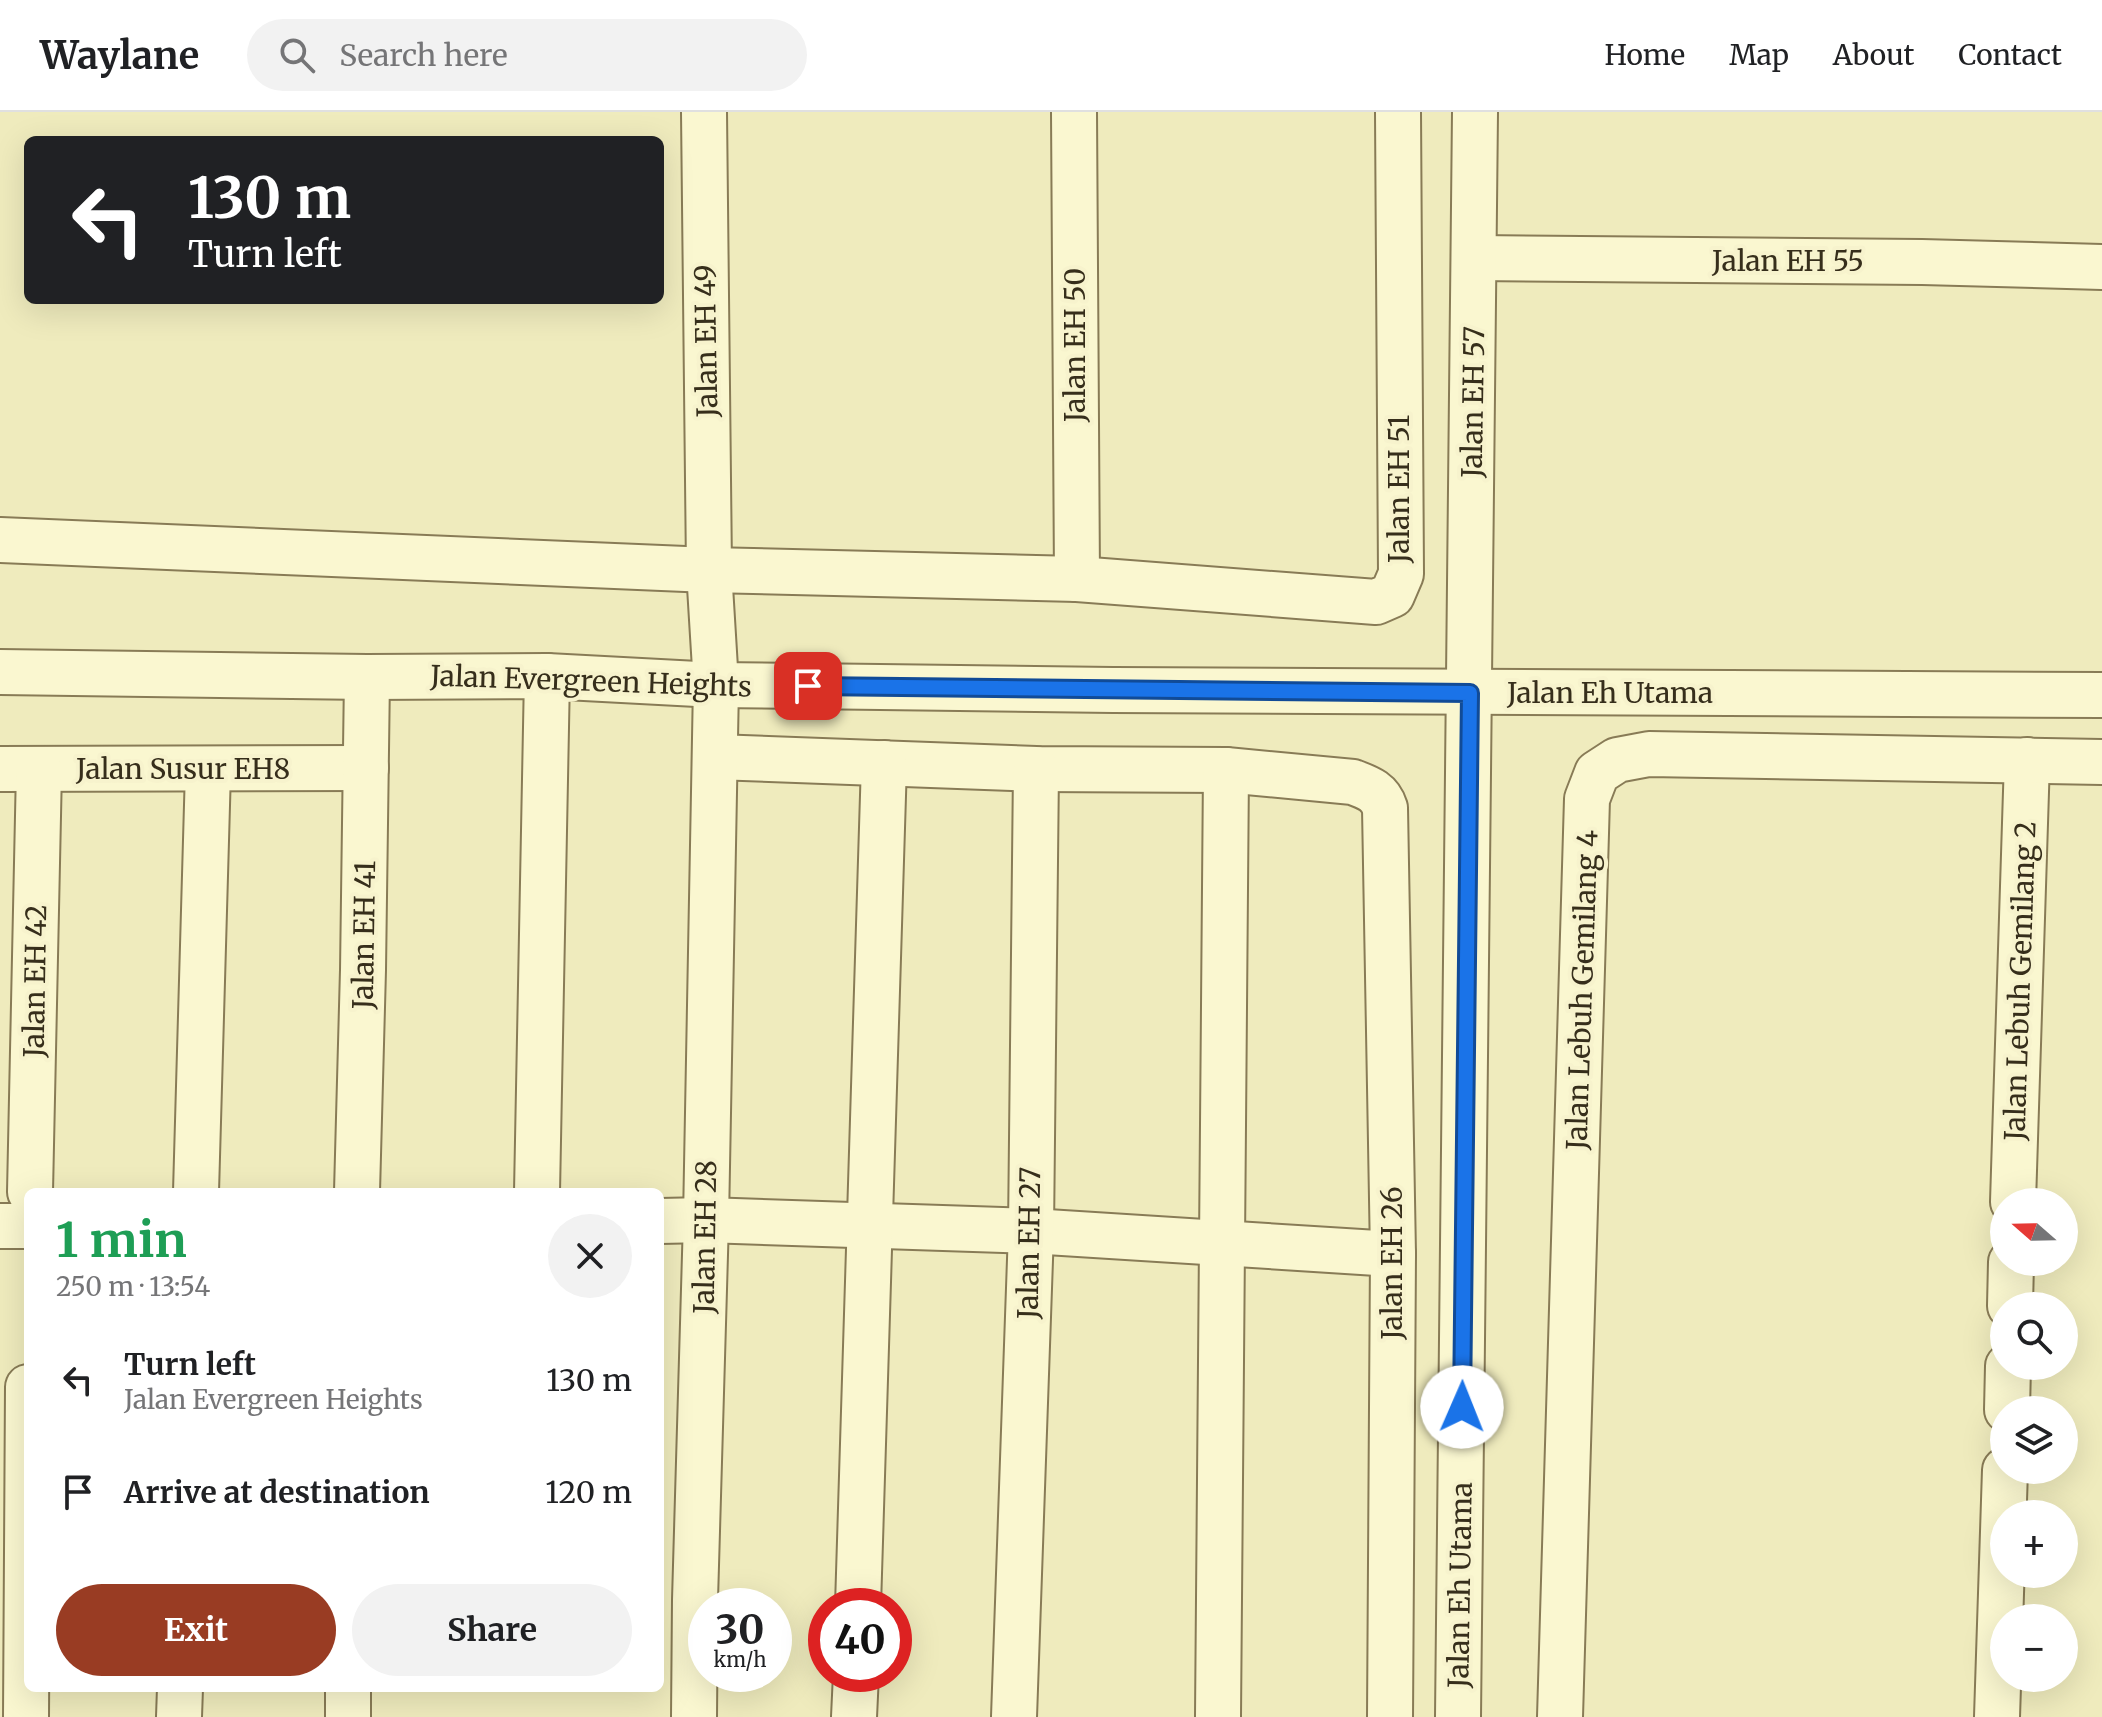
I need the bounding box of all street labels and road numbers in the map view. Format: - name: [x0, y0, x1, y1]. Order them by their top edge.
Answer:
- street label: Jalan EH 55: [1711, 243, 1864, 279]
- street label: Jalan EH 49: [687, 264, 725, 419]
- street label: Jalan EH 50: [1057, 268, 1093, 423]
- street label: Jalan EH 57: [1454, 326, 1492, 479]
- street label: Jalan EH 51: [1381, 415, 1417, 564]
- street label: Jalan Evergreen Heights: [429, 657, 752, 705]
- street label: Jalan Eh Utama: [1506, 675, 1713, 711]
- street label: Jalan Susur EH8: [75, 751, 290, 787]
- street label: Jalan Lebuh Gemilang 2: [1996, 821, 2044, 1142]
- street label: Jalan Lebuh Gemilang 4: [1558, 829, 1606, 1152]
- street label: Jalan EH 41: [345, 860, 383, 1011]
- street label: Jalan EH 42: [16, 904, 54, 1059]
- street label: Jalan EH 28: [686, 1160, 724, 1315]
- street label: Jalan EH 27: [1010, 1167, 1048, 1320]
- street label: Jalan EH 26: [1374, 1186, 1410, 1341]
- street label: Jalan Eh Utama: [1440, 1482, 1480, 1689]

